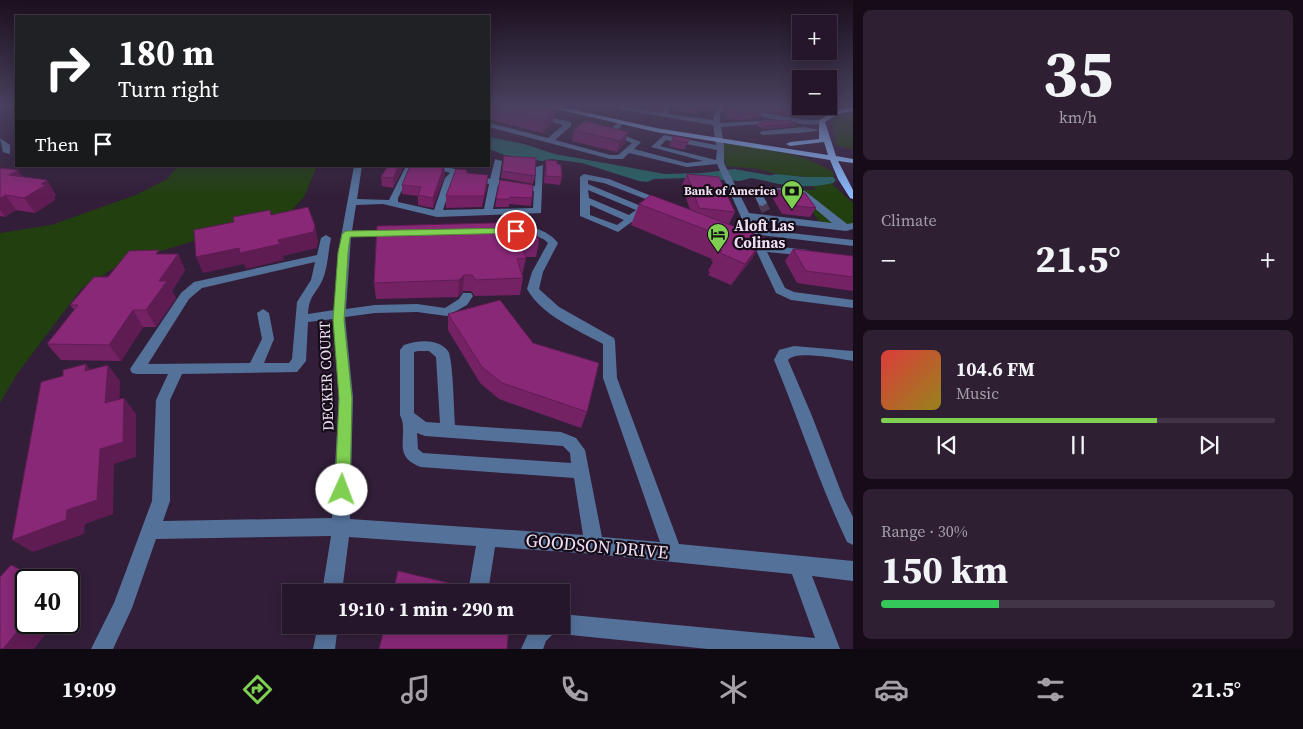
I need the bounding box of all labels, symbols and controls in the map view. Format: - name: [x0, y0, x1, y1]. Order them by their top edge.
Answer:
- map controls: [792, 15, 837, 115]
- button: +: [792, 15, 837, 60]
- text: 180 m: [118, 29, 214, 77]
- text: 35: [1043, 29, 1113, 118]
- icon: right: [35, 35, 100, 100]
- button: −: [792, 70, 837, 115]
- text: Turn right: [118, 74, 219, 104]
- text: km/h: [1059, 106, 1097, 128]
- icon: arrive: [89, 130, 117, 158]
- text: Then: [35, 131, 79, 157]
- bank icon: Bank of America: [780, 179, 804, 210]
- place label: Bank of America: [684, 183, 777, 199]
- text: Climate: [881, 209, 937, 231]
- pin: [495, 210, 537, 252]
- place label: Aloft Las Colinas: [734, 215, 795, 253]
- icon: arrive: [502, 217, 530, 245]
- hotel icon: Aloft Las Colinas: [706, 222, 730, 253]
- text: 21.5°: [1035, 233, 1121, 285]
- text: −: [881, 241, 896, 279]
- text: +: [1260, 241, 1275, 279]
- street label: DECKER COURT: [314, 321, 338, 431]
- text: 104.6 FM: [956, 356, 1035, 382]
- text: Music: [956, 382, 999, 404]
- icon: previous: [933, 431, 961, 459]
- icon: pause: [1064, 431, 1092, 459]
- icon: next: [1195, 431, 1223, 459]
- position arrow: [315, 463, 367, 515]
- text: Range · 30%: [881, 520, 968, 542]
- street label: GOODSON DRIVE: [525, 527, 669, 565]
- text: 150 km: [881, 544, 1008, 596]
- speed limit sign: 40: [15, 569, 80, 634]
- text: 19:10 · 1 min · 290 m: [338, 596, 514, 622]
- icon: directions: [240, 672, 275, 707]
- icon: music: [398, 672, 433, 707]
- icon: phone: [557, 672, 592, 707]
- icon: climate: [716, 672, 751, 707]
- icon: car: [874, 672, 909, 707]
- icon: filters: [1033, 672, 1068, 707]
- text: 19:09: [62, 674, 116, 704]
- text: 21.5°: [1191, 674, 1241, 704]

